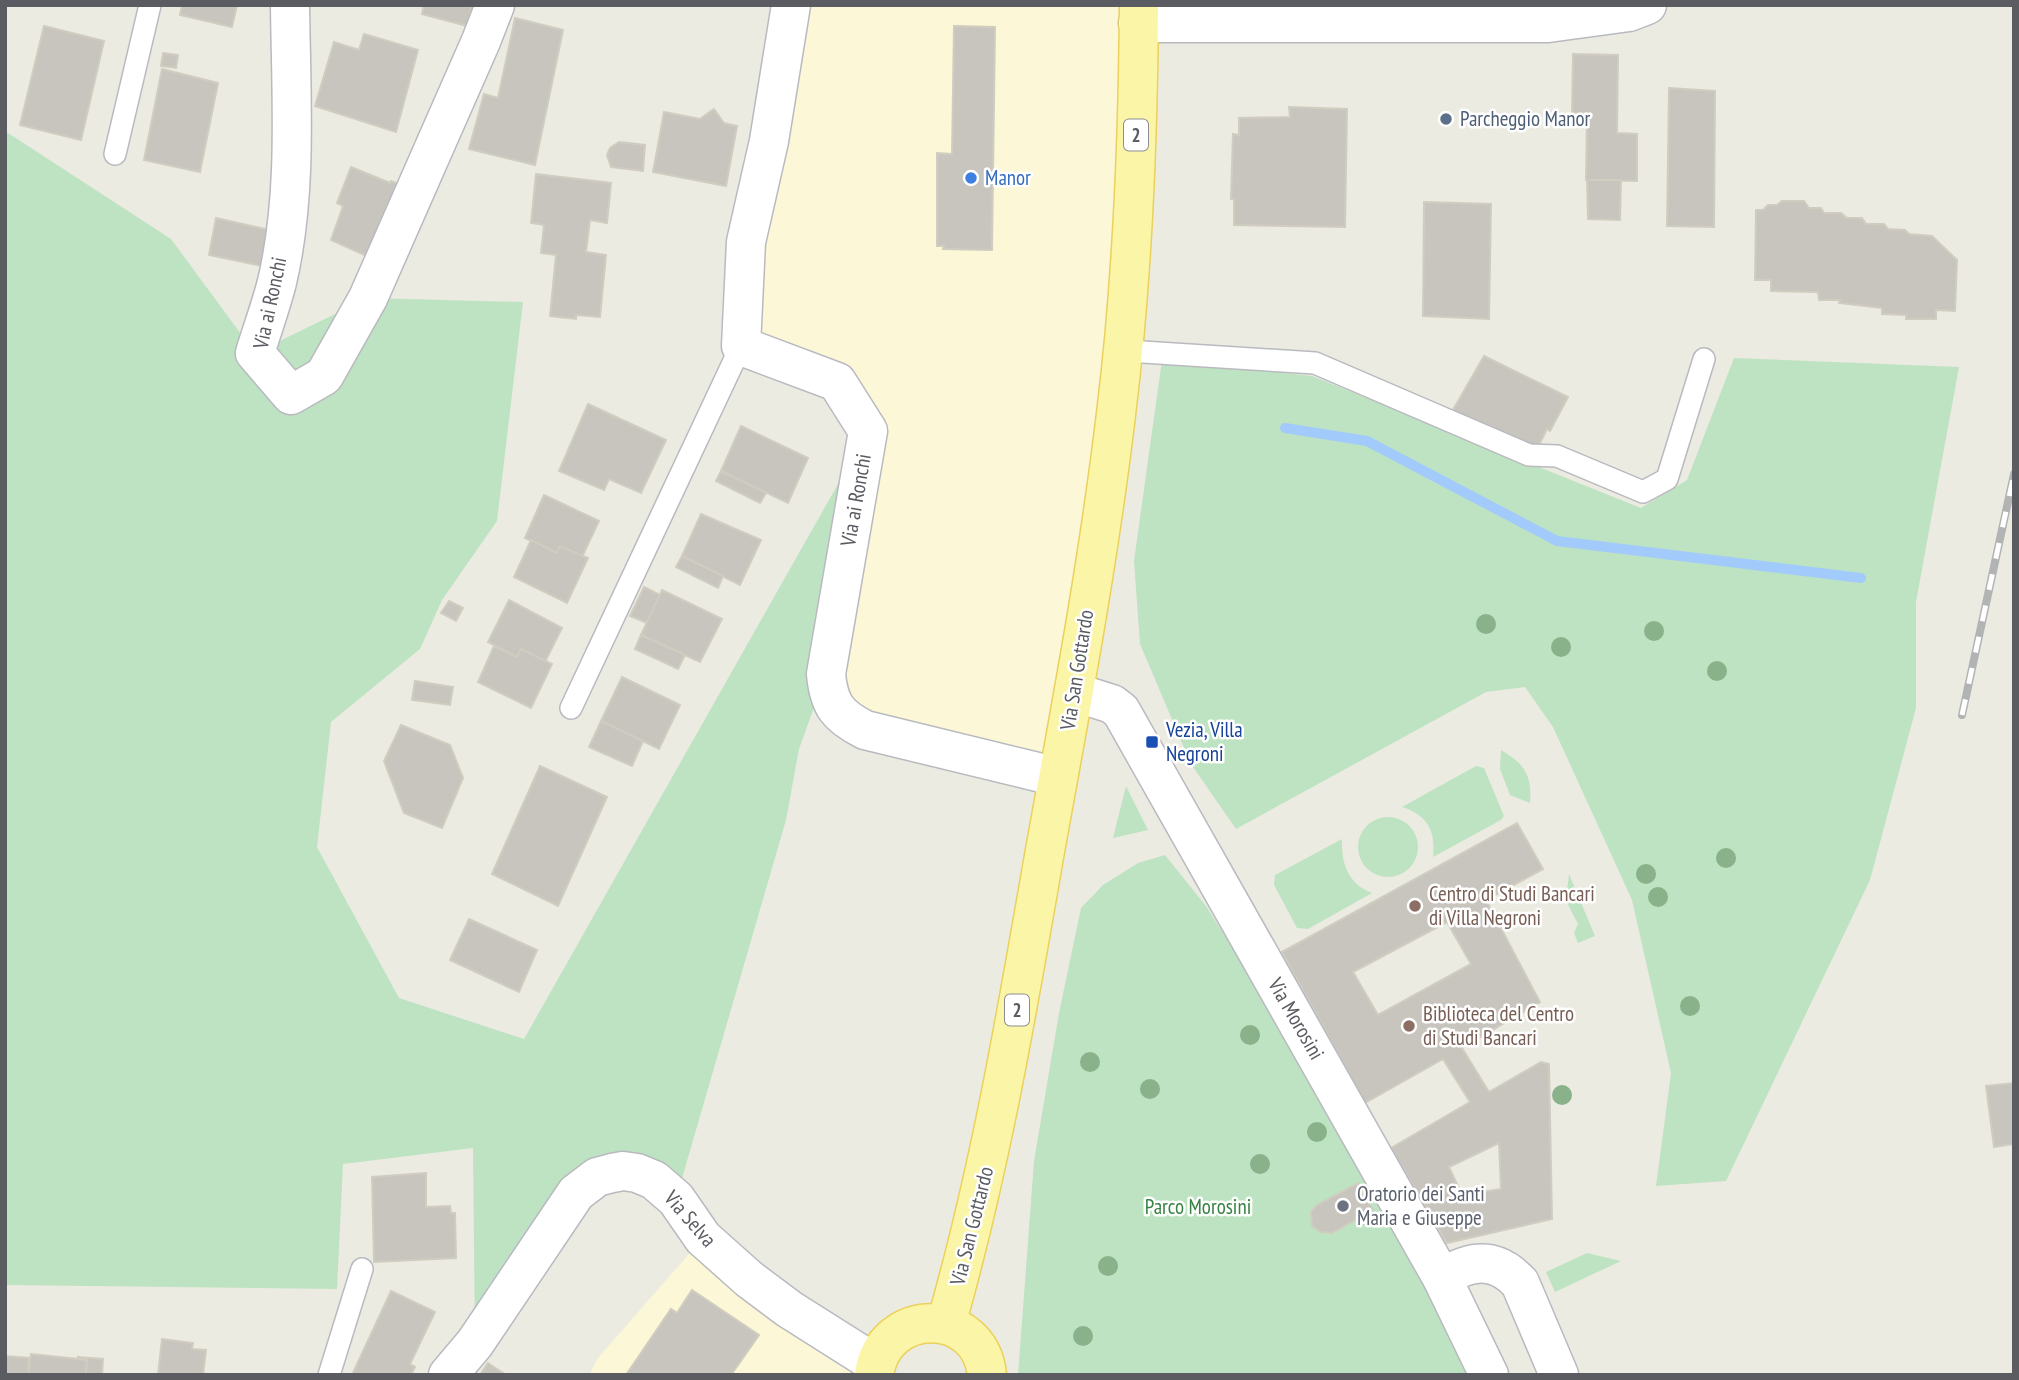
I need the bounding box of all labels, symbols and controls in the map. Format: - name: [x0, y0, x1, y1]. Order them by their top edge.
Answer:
- place label: Parcheggio Manor: [1460, 105, 1591, 132]
- marker: Parcheggio Manor: [1438, 111, 1454, 127]
- road number: 2: [1124, 119, 1148, 150]
- place label: Manor: [985, 164, 1031, 191]
- marker: Manor: [963, 170, 979, 186]
- street label: Via ai Ronchi: [246, 254, 292, 352]
- street label: Via ai Ronchi: [834, 452, 877, 549]
- street label: Via San Gottardo: [1054, 608, 1099, 733]
- place label: Vezia, Villa Negroni: [1165, 716, 1243, 767]
- marker: Vezia, Villa Negroni: [1144, 734, 1160, 750]
- place label: Centro di Studi Bancari di Villa Negroni: [1429, 880, 1595, 931]
- marker: Centro di Studi Bancari di Villa Negroni: [1407, 898, 1423, 914]
- street label: Via Morosini: [1262, 972, 1331, 1064]
- road number: 2: [1005, 994, 1029, 1026]
- place label: Biblioteca del Centro di Studi Bancari: [1423, 1000, 1574, 1051]
- marker: Biblioteca del Centro di Studi Bancari: [1401, 1018, 1417, 1034]
- street label: Via San Gottardo: [943, 1164, 999, 1289]
- place label: Oratorio dei Santi Maria e Giuseppe: [1357, 1180, 1485, 1231]
- street label: Via Selva: [658, 1184, 722, 1253]
- park label: Parco Morosini: [1145, 1193, 1251, 1220]
- marker: Oratorio dei Santi Maria e Giuseppe: [1335, 1198, 1351, 1214]

